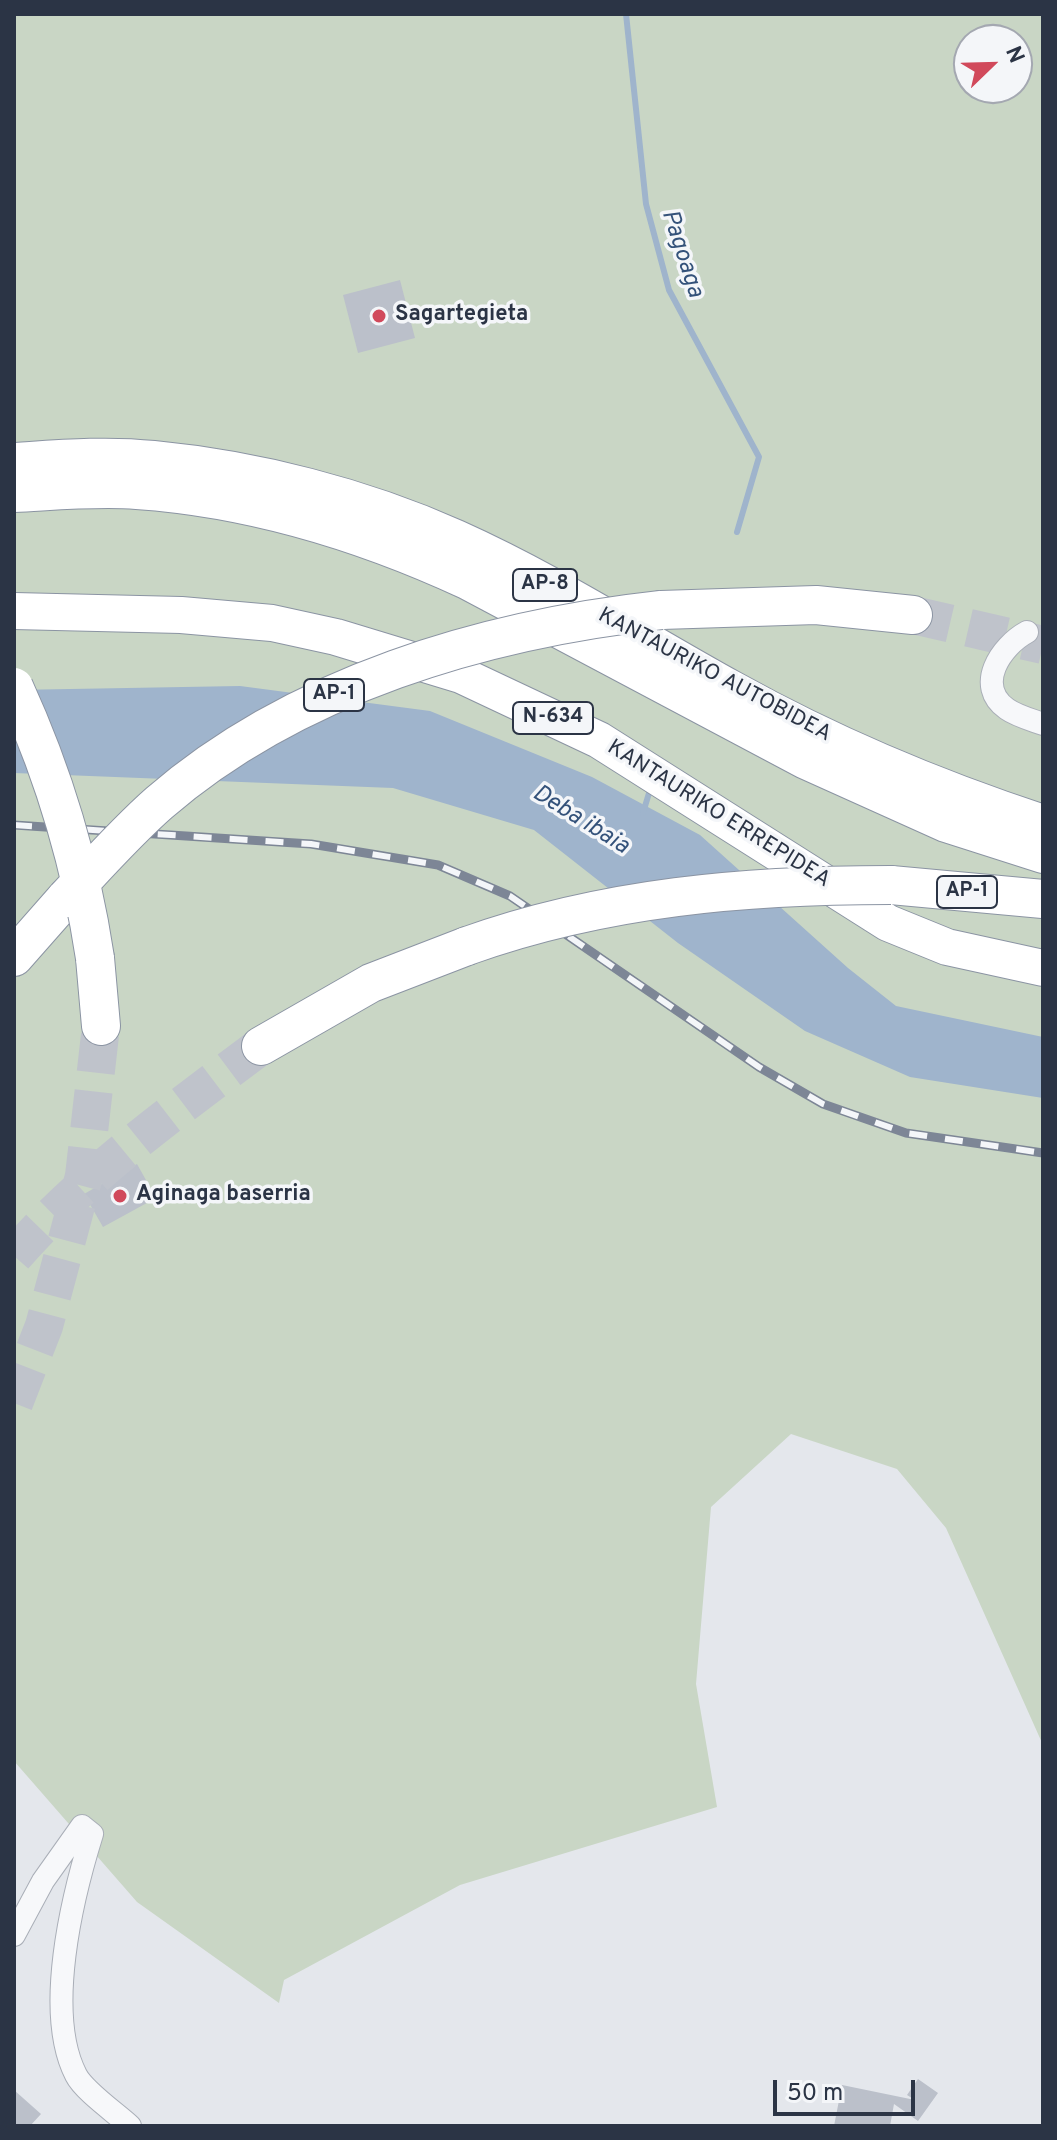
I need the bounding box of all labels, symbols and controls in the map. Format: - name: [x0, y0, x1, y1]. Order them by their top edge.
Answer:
- north arrow: [953, 24, 1033, 104]
- text: N: [998, 43, 1029, 68]
- water label: Pagoaga: [653, 207, 709, 301]
- place label: Sagartegieta: [395, 303, 528, 329]
- marker: Sagartegieta: [370, 307, 388, 325]
- road number: AP-8: [513, 569, 577, 601]
- street label: KANTAURIKO AUTOBIDEA: [593, 603, 835, 749]
- road number: AP-1: [304, 679, 364, 711]
- road number: N-634: [513, 702, 593, 734]
- street label: KANTAURIKO ERREPIDEA: [602, 735, 834, 895]
- water label: Deba ibaia: [526, 780, 634, 862]
- road number: AP-1: [937, 876, 997, 908]
- place label: Aginaga baserria: [136, 1183, 311, 1209]
- marker: Aginaga baserria: [111, 1187, 129, 1205]
- scale bar: [777, 2064, 919, 2114]
- text: 50 m: [787, 2079, 843, 2109]

